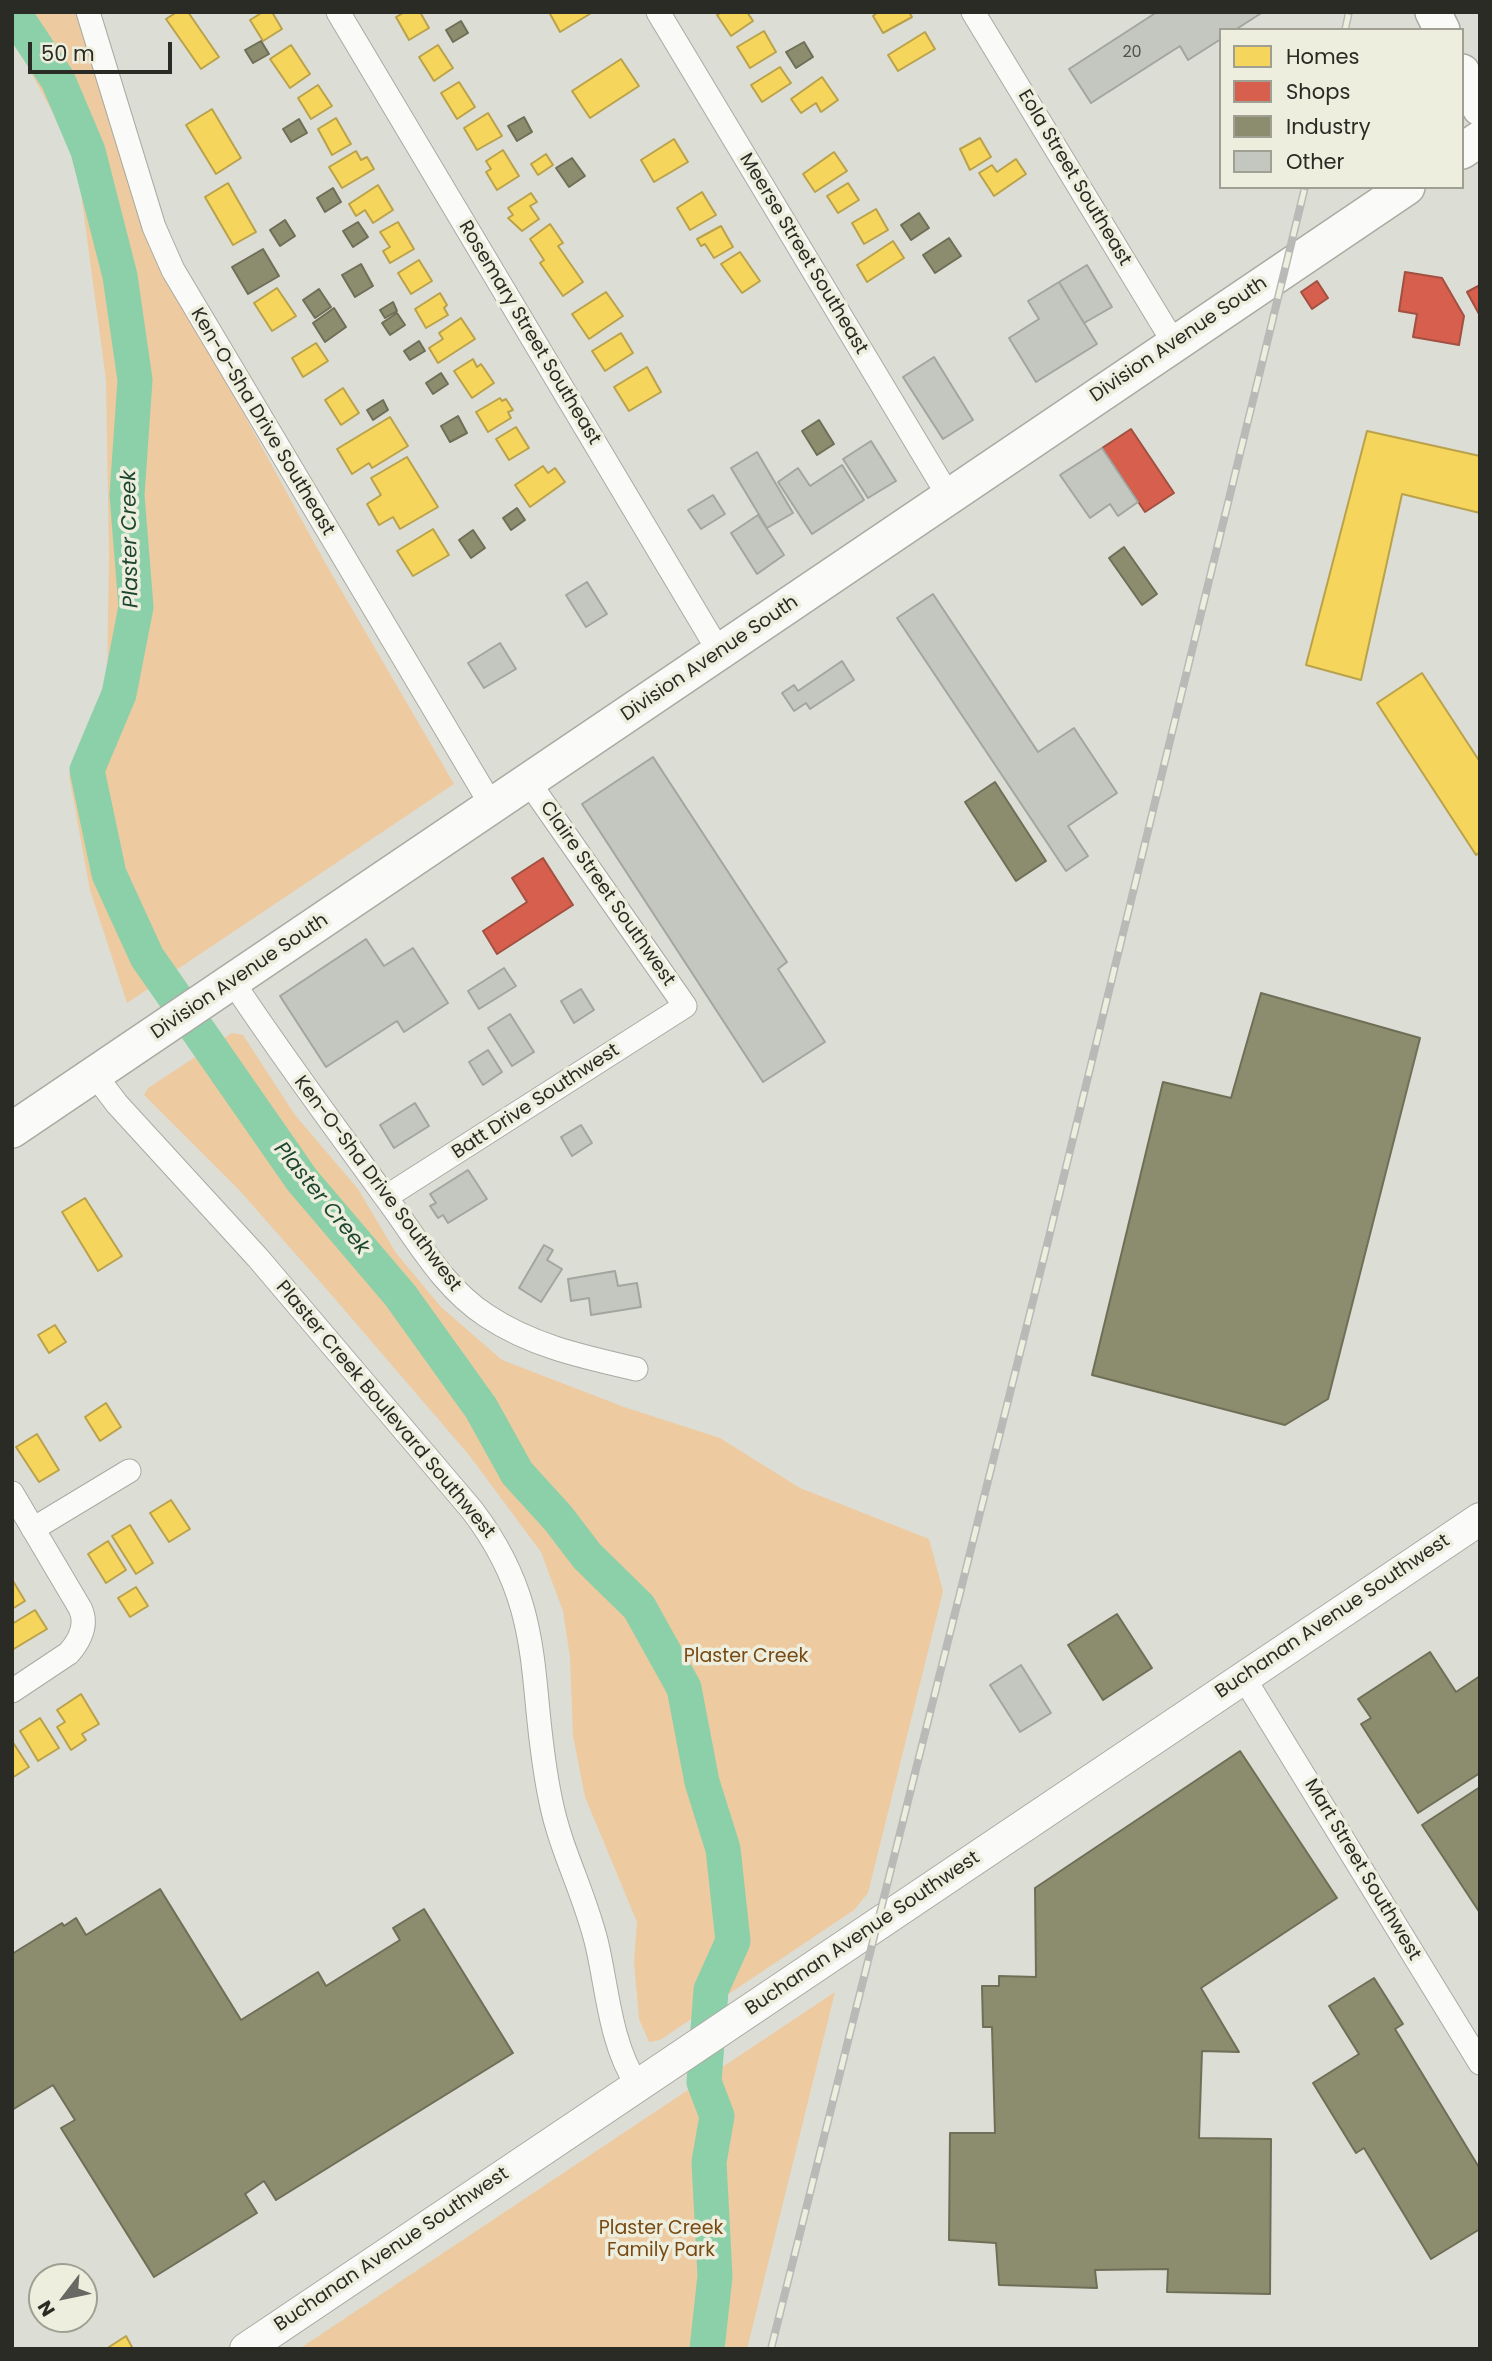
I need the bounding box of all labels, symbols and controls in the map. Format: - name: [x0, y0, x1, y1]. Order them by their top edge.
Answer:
- scale bar: [32, 28, 175, 72]
- legend: [1219, 28, 1464, 189]
- text: 50 m: [41, 39, 95, 68]
- text: Homes: [1286, 42, 1360, 71]
- house number: 20: [1122, 43, 1142, 63]
- text: Shops: [1286, 77, 1350, 106]
- street label: Eola Street Southeast: [1012, 86, 1136, 270]
- text: Industry: [1286, 112, 1371, 141]
- text: Other: [1286, 147, 1344, 176]
- street label: Meerse Street Southeast: [734, 149, 872, 359]
- street label: Rosemary Street Southeast: [453, 217, 605, 449]
- street label: Division Avenue South: [1086, 272, 1272, 408]
- street label: Ken-O-Sha Drive Southeast: [185, 304, 339, 540]
- water label: Plaster Creek: [117, 470, 145, 608]
- street label: Division Avenue South: [617, 591, 803, 727]
- street label: Claire Street Southwest: [534, 797, 680, 991]
- street label: Division Avenue South: [147, 909, 333, 1045]
- street label: Batt Drive Southwest: [448, 1039, 624, 1165]
- street label: Ken-O-Sha Drive Southwest: [288, 1072, 466, 1296]
- water label: Plaster Creek: [268, 1137, 374, 1261]
- street label: Plaster Creek Boulevard Southwest: [270, 1277, 500, 1543]
- street label: Buchanan Avenue Southwest: [1211, 1530, 1455, 1704]
- park label: Plaster Creek: [684, 1646, 808, 1668]
- street label: Mart Street Southwest: [1299, 1775, 1425, 1965]
- street label: Buchanan Avenue Southwest: [741, 1847, 985, 2021]
- street label: Buchanan Avenue Southwest: [270, 2163, 514, 2337]
- park label: Plaster Creek Family Park: [599, 2218, 723, 2262]
- north arrow: [28, 2263, 98, 2333]
- text: N: [31, 2295, 62, 2322]

